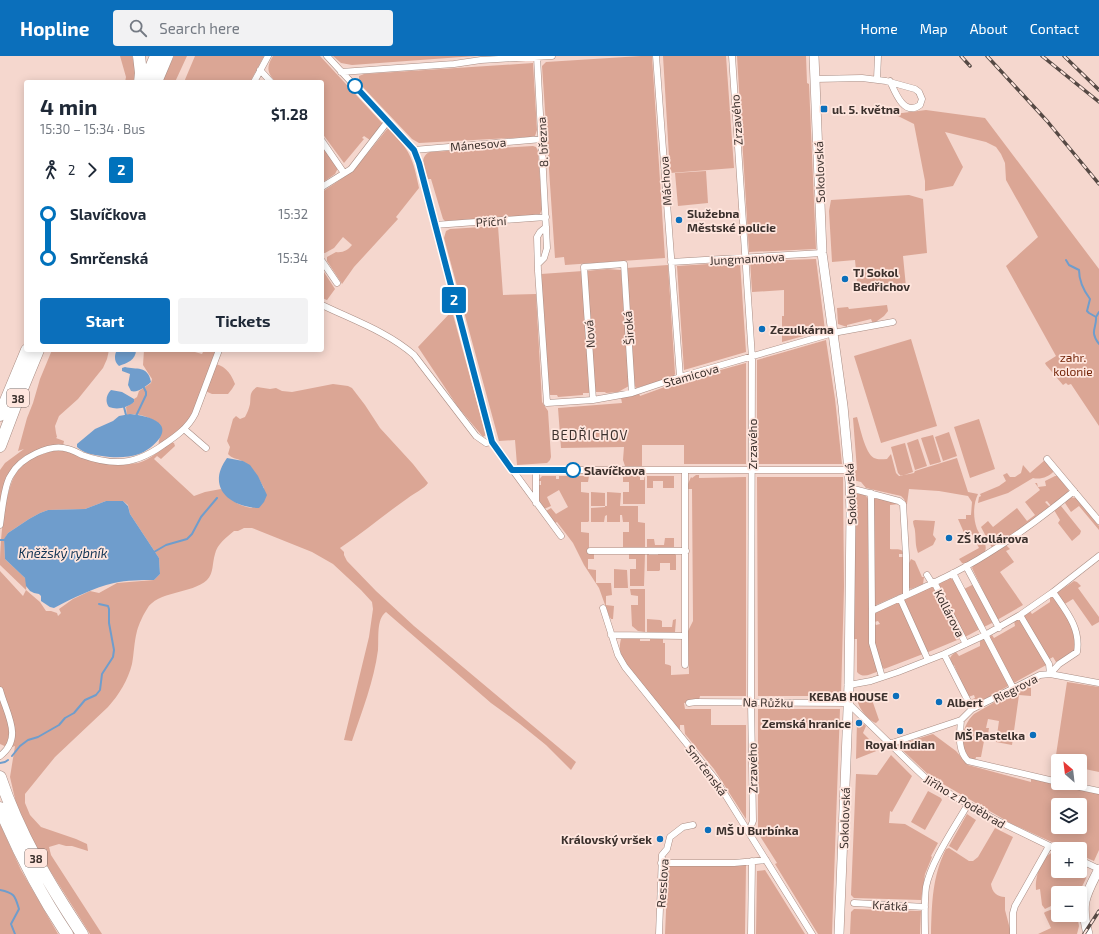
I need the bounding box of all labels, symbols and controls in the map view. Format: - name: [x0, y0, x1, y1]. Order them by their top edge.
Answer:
- search box: [113, 10, 393, 46]
- text: Hopline: [20, 17, 89, 40]
- icon: search: [127, 17, 149, 39]
- text: Search here: [159, 19, 240, 37]
- text: Home: [861, 20, 898, 37]
- text: Map: [920, 20, 948, 37]
- text: About: [970, 20, 1008, 37]
- text: Contact: [1030, 20, 1079, 37]
- unlabelled marker: [347, 78, 363, 94]
- text: 4 min: [40, 93, 97, 119]
- street label: Zrzavého: [727, 94, 745, 146]
- place label: ul. 5. května: [832, 102, 900, 116]
- marker: ul. 5. května: [819, 104, 829, 114]
- text: $1.28: [271, 105, 308, 123]
- street label: 8. března: [534, 116, 550, 168]
- text: 15:30 – 15:34 · Bus: [40, 121, 145, 137]
- street label: Mánesova: [449, 135, 507, 153]
- street label: Sokolovská: [811, 141, 827, 203]
- street label: Máchova: [656, 156, 674, 206]
- icon: walk: [40, 159, 62, 181]
- icon: forward: [81, 159, 103, 181]
- text: 2: [117, 161, 125, 178]
- text: 2: [68, 162, 75, 178]
- text: Slavíčkova: [70, 205, 146, 223]
- text: 15:32: [278, 206, 308, 222]
- place label: Služebna Městské policie: [687, 206, 776, 234]
- street label: Příční: [475, 213, 508, 229]
- marker: Služebna Městské policie: [674, 215, 684, 225]
- text: Smrčenská: [70, 249, 148, 267]
- street label: Jungmannova: [709, 249, 785, 267]
- text: 15:34: [278, 250, 308, 266]
- place label: TJ Sokol Bedřichov: [853, 265, 910, 293]
- marker: TJ Sokol Bedřichov: [840, 274, 850, 284]
- line badge: 2: [441, 287, 467, 313]
- text: 2: [450, 291, 458, 308]
- button: Start: [40, 298, 170, 344]
- button: Tickets: [178, 298, 308, 344]
- street label: Široká: [620, 311, 636, 345]
- street label: Nová: [581, 319, 597, 349]
- place label: Zezulkárna: [770, 322, 834, 336]
- marker: Zezulkárna: [757, 324, 767, 334]
- park label: zahr. kolonie: [1053, 350, 1093, 378]
- street label: Stamicova: [662, 360, 720, 390]
- road number: 38: [7, 389, 29, 407]
- street label: Zrzavého: [745, 418, 759, 469]
- district label: BEDŘICHOV: [551, 427, 629, 443]
- marker: Slavíčkova: [565, 462, 581, 478]
- place label: Slavíčkova: [584, 463, 645, 477]
- street label: Sokolovská: [841, 463, 859, 525]
- place label: ZŠ Kollárova: [957, 531, 1029, 545]
- marker: ZŠ Kollárova: [944, 533, 954, 543]
- water label: Kněžský rybník: [18, 545, 108, 561]
- street label: Kollárova: [932, 587, 968, 639]
- street label: Riegrova: [991, 671, 1039, 705]
- place label: KEBAB HOUSE: [809, 689, 888, 703]
- marker: KEBAB HOUSE: [891, 691, 901, 701]
- street label: Na Růžku: [742, 695, 794, 709]
- place label: Albert: [947, 695, 983, 709]
- marker: Albert: [934, 697, 944, 707]
- place label: Zemská hranice: [762, 716, 851, 730]
- marker: Zemská hranice: [854, 718, 864, 728]
- marker: Royal Indian: [895, 726, 905, 736]
- place label: MŠ Pastelka: [955, 728, 1025, 742]
- marker: MŠ Pastelka: [1028, 730, 1038, 740]
- place label: Royal Indian: [865, 737, 935, 752]
- street label: Smrčenská: [683, 742, 731, 798]
- street label: Zrzavého: [745, 742, 759, 794]
- north arrow: [1051, 754, 1087, 790]
- map controls: [1051, 754, 1087, 922]
- street label: Jiřího z Poděbrad: [922, 771, 1008, 831]
- street label: Sokolovská: [836, 787, 852, 849]
- button: layers: [1051, 798, 1087, 834]
- place label: MŠ U Burbínka: [716, 823, 799, 837]
- marker: MŠ U Burbínka: [703, 825, 713, 835]
- place label: Královský vršek: [561, 832, 652, 847]
- marker: Královský vršek: [655, 834, 665, 844]
- button: +: [1051, 842, 1087, 878]
- road number: 38: [25, 849, 47, 867]
- street label: Resslova: [653, 858, 671, 908]
- button: −: [1051, 886, 1087, 922]
- street label: Krátká: [872, 897, 908, 913]

